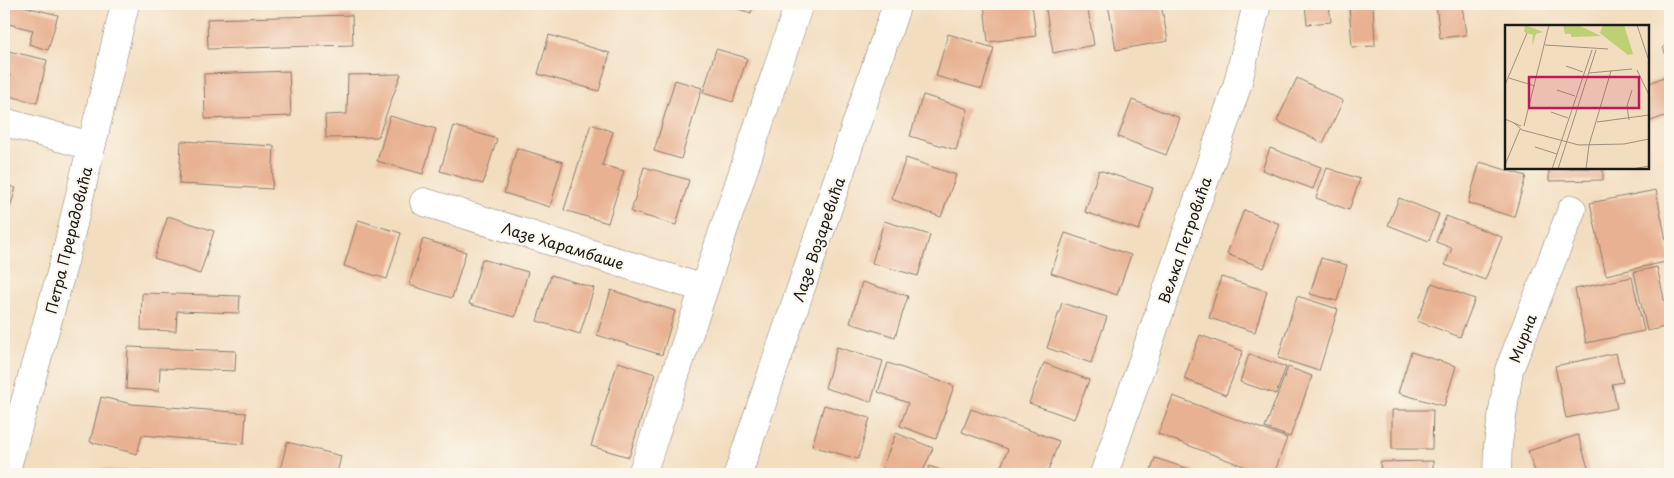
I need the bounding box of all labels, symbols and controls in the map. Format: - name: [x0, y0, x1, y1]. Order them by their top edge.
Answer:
- inset map: [1505, 25, 1649, 169]
- street label: Петра Прерадовића: [39, 164, 98, 316]
- street label: Лазе Возаревића: [786, 173, 850, 304]
- street label: Вељка Петровића: [1152, 173, 1217, 306]
- street label: Лазе Харамбаше: [499, 215, 627, 275]
- street label: Мирна: [1502, 310, 1542, 366]

